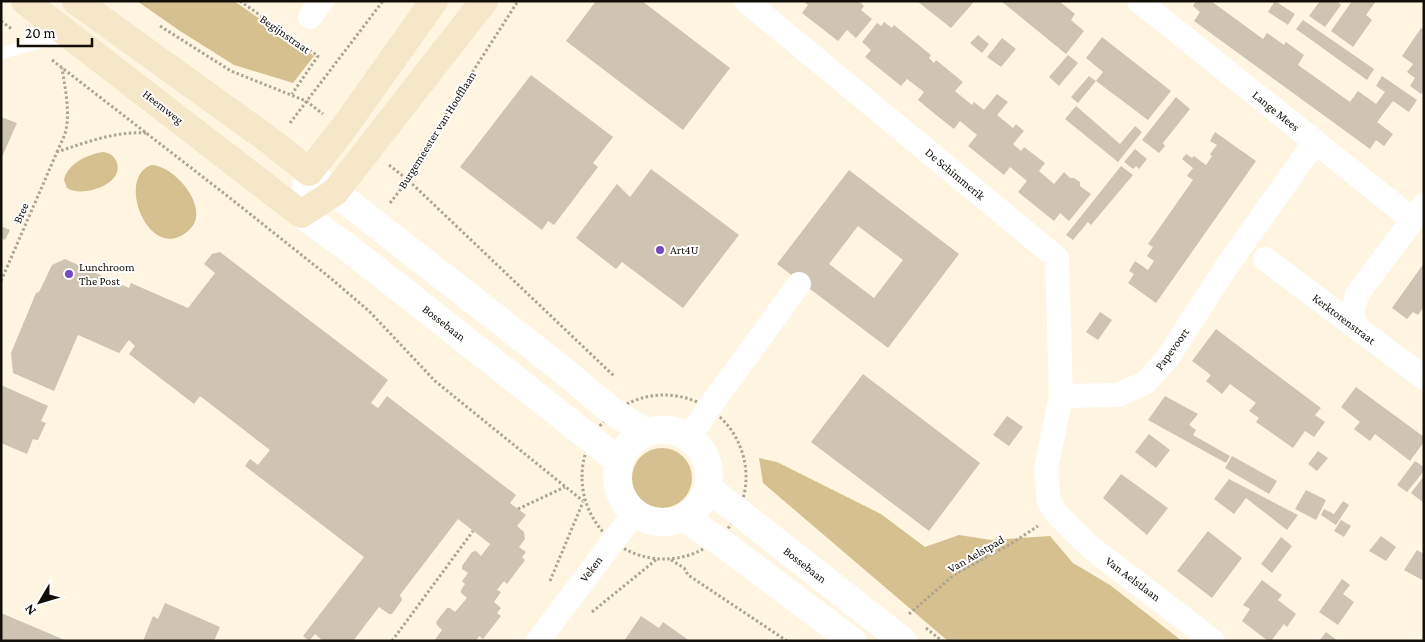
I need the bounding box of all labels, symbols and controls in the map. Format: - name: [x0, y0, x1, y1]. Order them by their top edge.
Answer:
- street label: Begijnstraat: [257, 12, 314, 57]
- scale bar: [18, 15, 91, 47]
- text: 20 m: [25, 25, 56, 41]
- street label: Burgemeester van Hoofflaan: [395, 68, 479, 191]
- street label: Heemweg: [140, 87, 186, 127]
- street label: Lange Mees: [1250, 88, 1303, 134]
- street label: De Schimmerik: [922, 145, 988, 203]
- street label: Bree: [10, 201, 32, 225]
- place label: Art4U: [670, 243, 699, 257]
- marker: Art4U: [654, 244, 666, 256]
- place label: Lunchroom The Post: [79, 260, 135, 288]
- marker: Lunchroom The Post: [63, 268, 75, 280]
- street label: Kerktorenstraat: [1310, 291, 1379, 348]
- street label: Bossebaan: [420, 302, 469, 345]
- street label: Papevoort: [1152, 324, 1193, 373]
- street label: Van Aelstpad: [945, 532, 1007, 576]
- street label: Bossebaan: [781, 544, 830, 587]
- street label: Veken: [577, 553, 606, 585]
- street label: Van Aelstlaan: [1103, 554, 1164, 605]
- north arrow: [15, 577, 65, 627]
- text: N: [20, 601, 39, 619]

